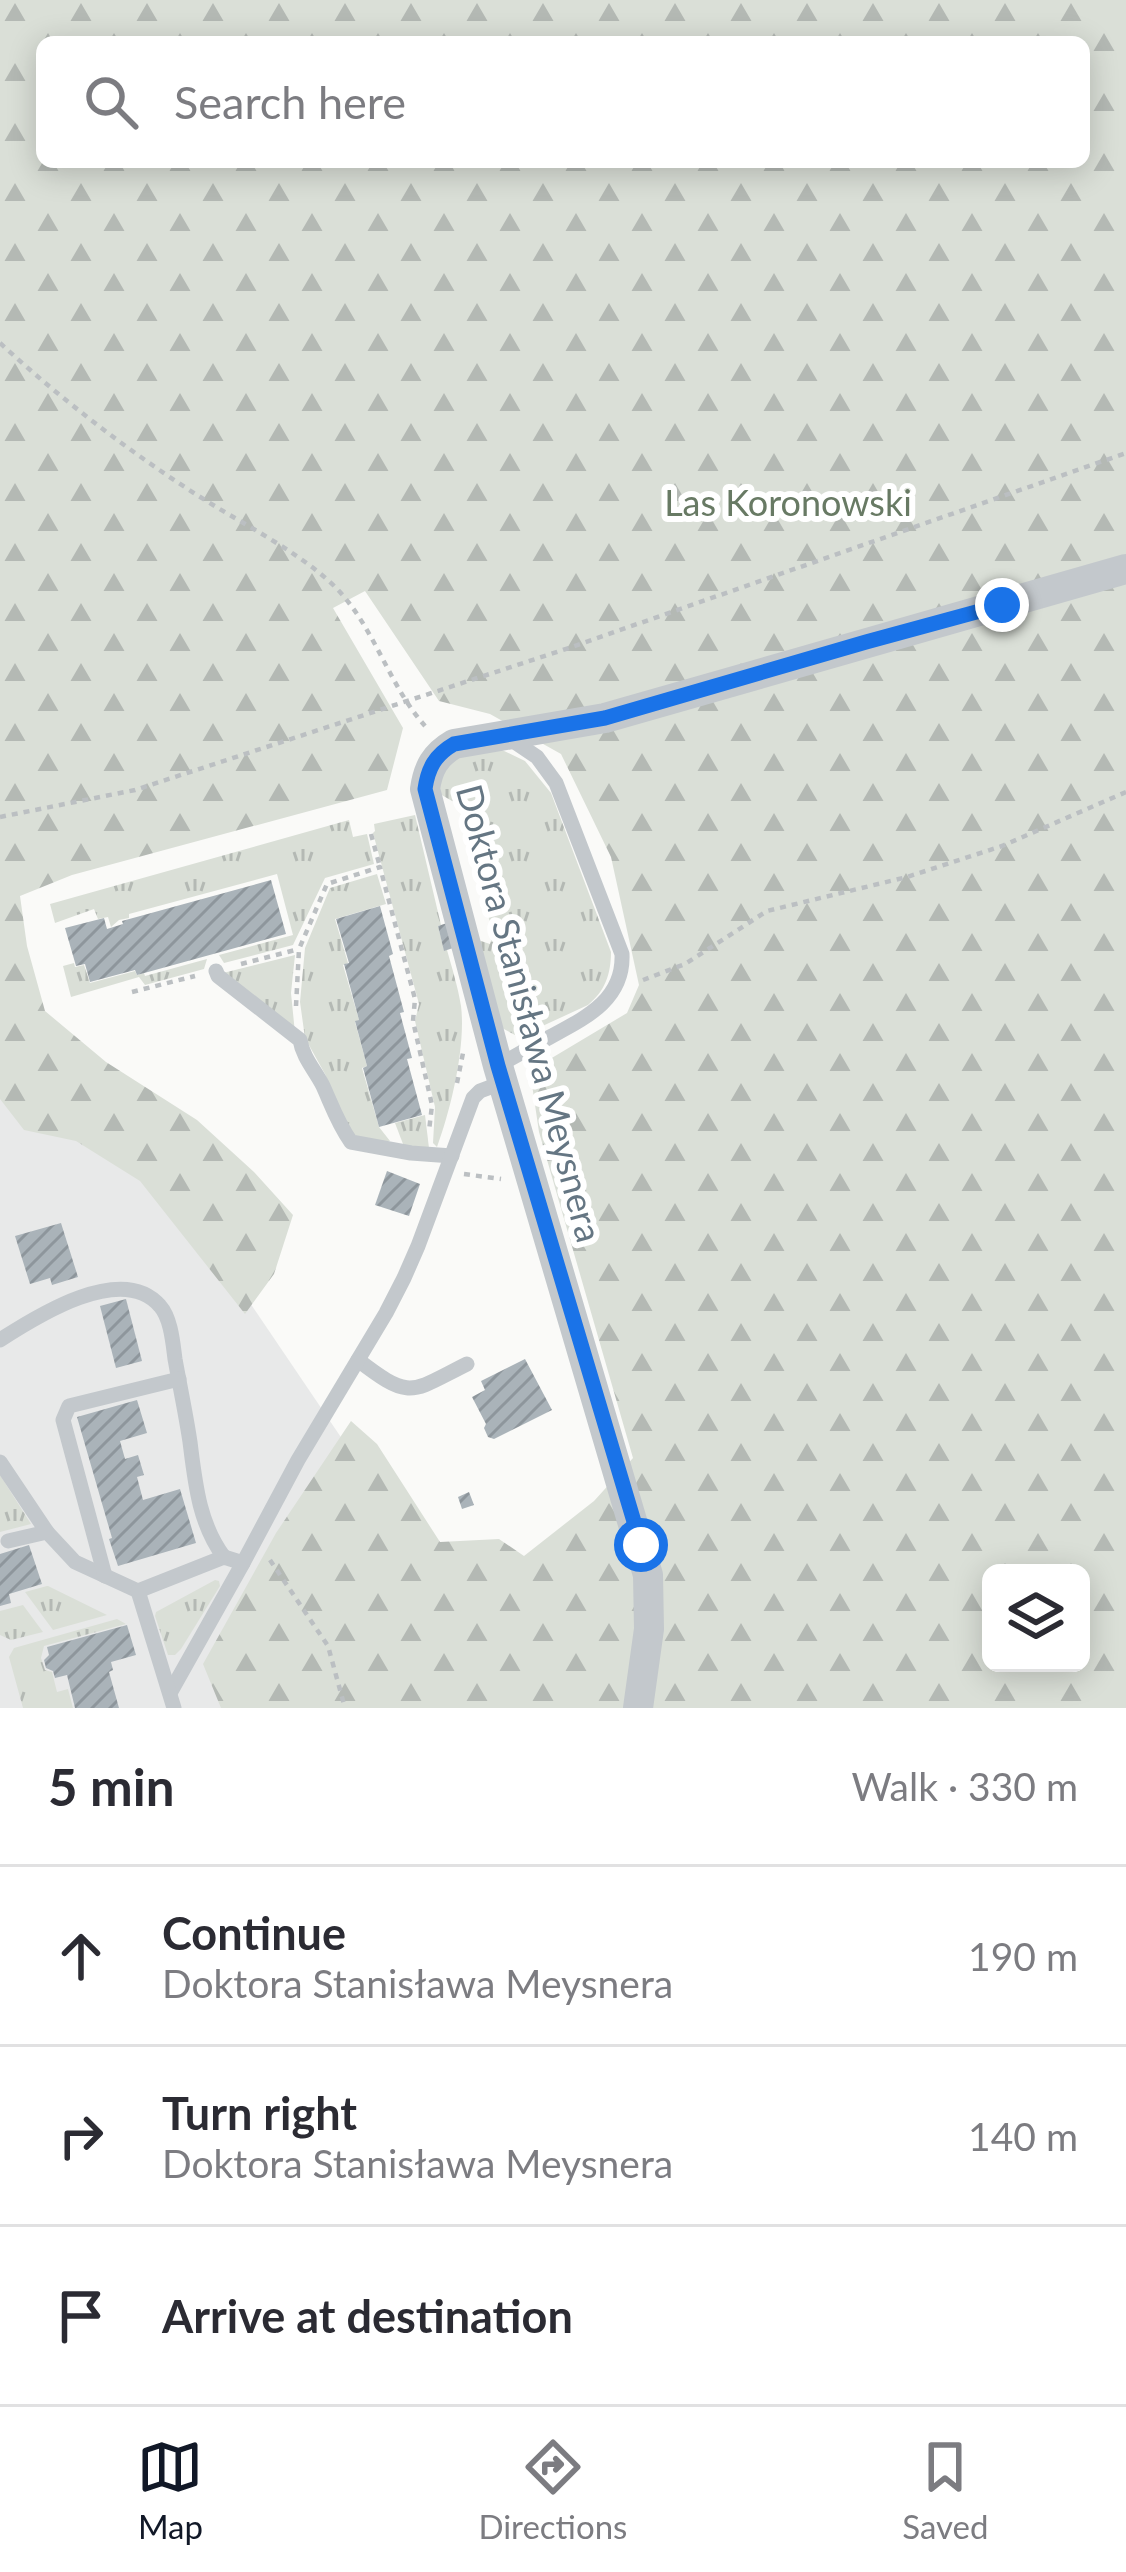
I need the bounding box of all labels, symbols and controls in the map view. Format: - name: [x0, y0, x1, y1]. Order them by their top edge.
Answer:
- search box: [36, 36, 1090, 168]
- icon: search: [78, 69, 144, 135]
- text: Search here: [174, 75, 406, 129]
- park label: Las Koronowski: [664, 480, 912, 524]
- route end: [975, 578, 1029, 632]
- street label: Doktora Stanisława Meysnera: [448, 779, 612, 1247]
- route start: [614, 1518, 668, 1572]
- map controls: [982, 1564, 1090, 1672]
- button: layers: [982, 1564, 1090, 1672]
- text: 5 min: [48, 1756, 174, 1817]
- text: Walk · 330 m: [851, 1763, 1078, 1809]
- text: Continue: [162, 1906, 346, 1960]
- icon: ahead: [48, 1923, 114, 1989]
- text: 190 m: [968, 1933, 1078, 1979]
- text: Doktora Stanisława Meysnera: [162, 1960, 673, 2006]
- text: Turn right: [162, 2086, 357, 2140]
- icon: right: [48, 2103, 114, 2169]
- text: 140 m: [968, 2113, 1078, 2159]
- text: Doktora Stanisława Meysnera: [162, 2140, 673, 2186]
- icon: arrive: [48, 2283, 114, 2349]
- text: Arrive at destination: [162, 2289, 573, 2343]
- tab: Map: [137, 2434, 203, 2546]
- tab: Directions: [478, 2434, 627, 2546]
- tab: Saved: [902, 2434, 989, 2546]

